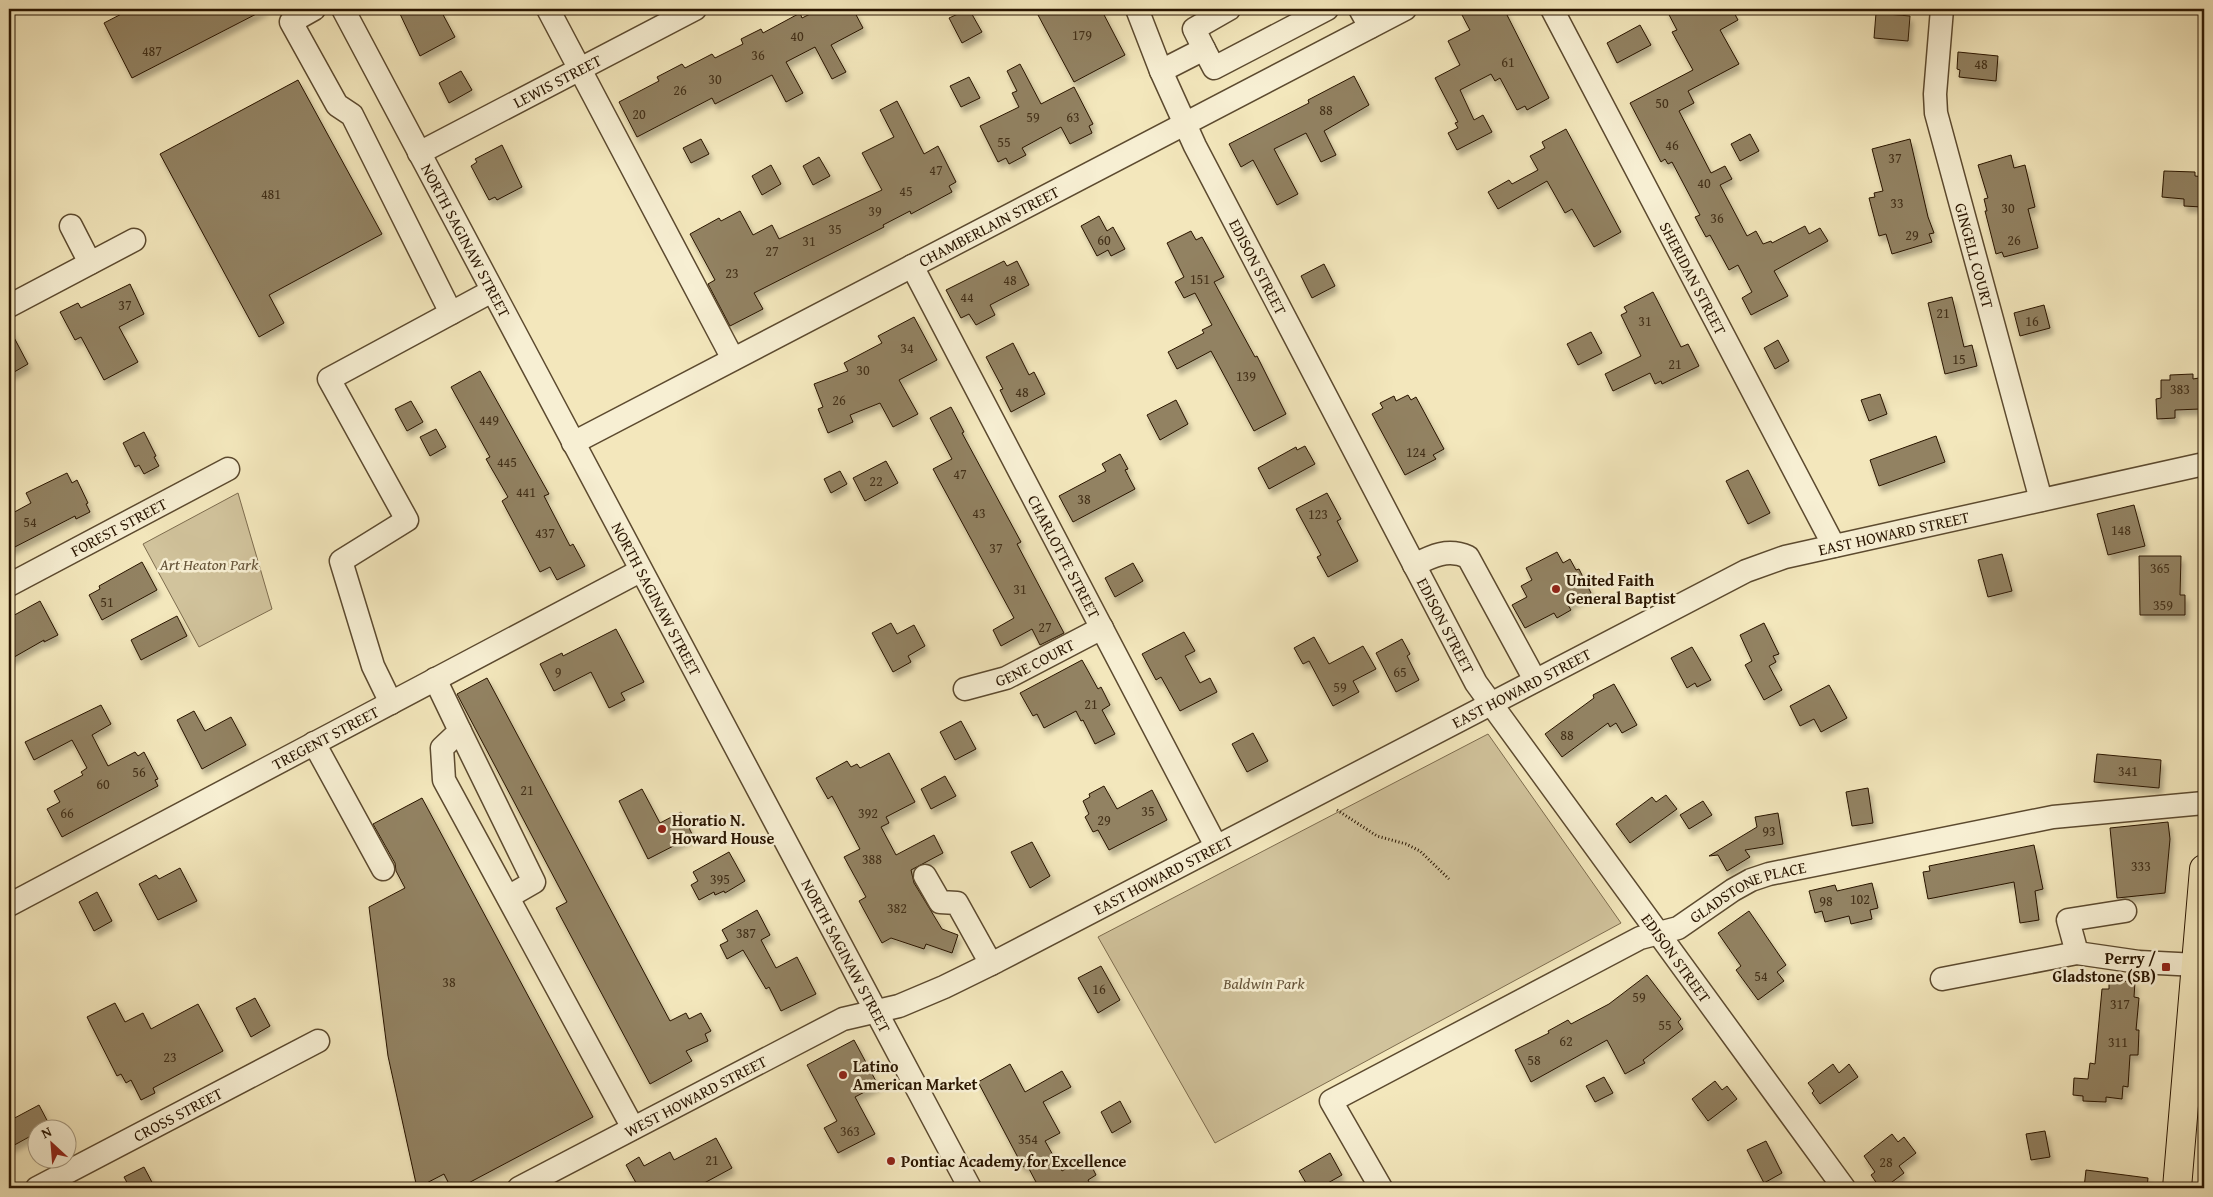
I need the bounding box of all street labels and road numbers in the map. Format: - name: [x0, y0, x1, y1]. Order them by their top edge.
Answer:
- street label: LEWIS STREET: [509, 48, 606, 114]
- street label: NORTH SAGINAW STREET: [415, 159, 517, 322]
- street label: CHAMBERLAIN STREET: [914, 179, 1064, 273]
- street label: GINGELL COURT: [1949, 200, 2000, 311]
- street label: EDISON STREET: [1223, 214, 1293, 319]
- street label: SHERIDAN STREET: [1654, 217, 1733, 339]
- street label: CHARLOTTE STREET: [1022, 490, 1107, 623]
- street label: FOREST STREET: [66, 491, 171, 562]
- street label: EAST HOWARD STREET: [1816, 504, 1972, 561]
- street label: NORTH SAGINAW STREET: [606, 517, 707, 680]
- street label: EDISON STREET: [1411, 573, 1481, 678]
- street label: GENE COURT: [993, 632, 1079, 692]
- street label: EAST HOWARD STREET: [1447, 642, 1595, 734]
- street label: TREGENT STREET: [268, 699, 383, 776]
- street label: EAST HOWARD STREET: [1089, 828, 1237, 921]
- street label: GLADSTONE PLACE: [1684, 855, 1808, 929]
- street label: NORTH SAGINAW STREET: [796, 874, 897, 1037]
- street label: EDISON STREET: [1636, 908, 1717, 1008]
- street label: WEST HOWARD STREET: [620, 1049, 771, 1143]
- street label: CROSS STREET: [129, 1081, 227, 1148]

